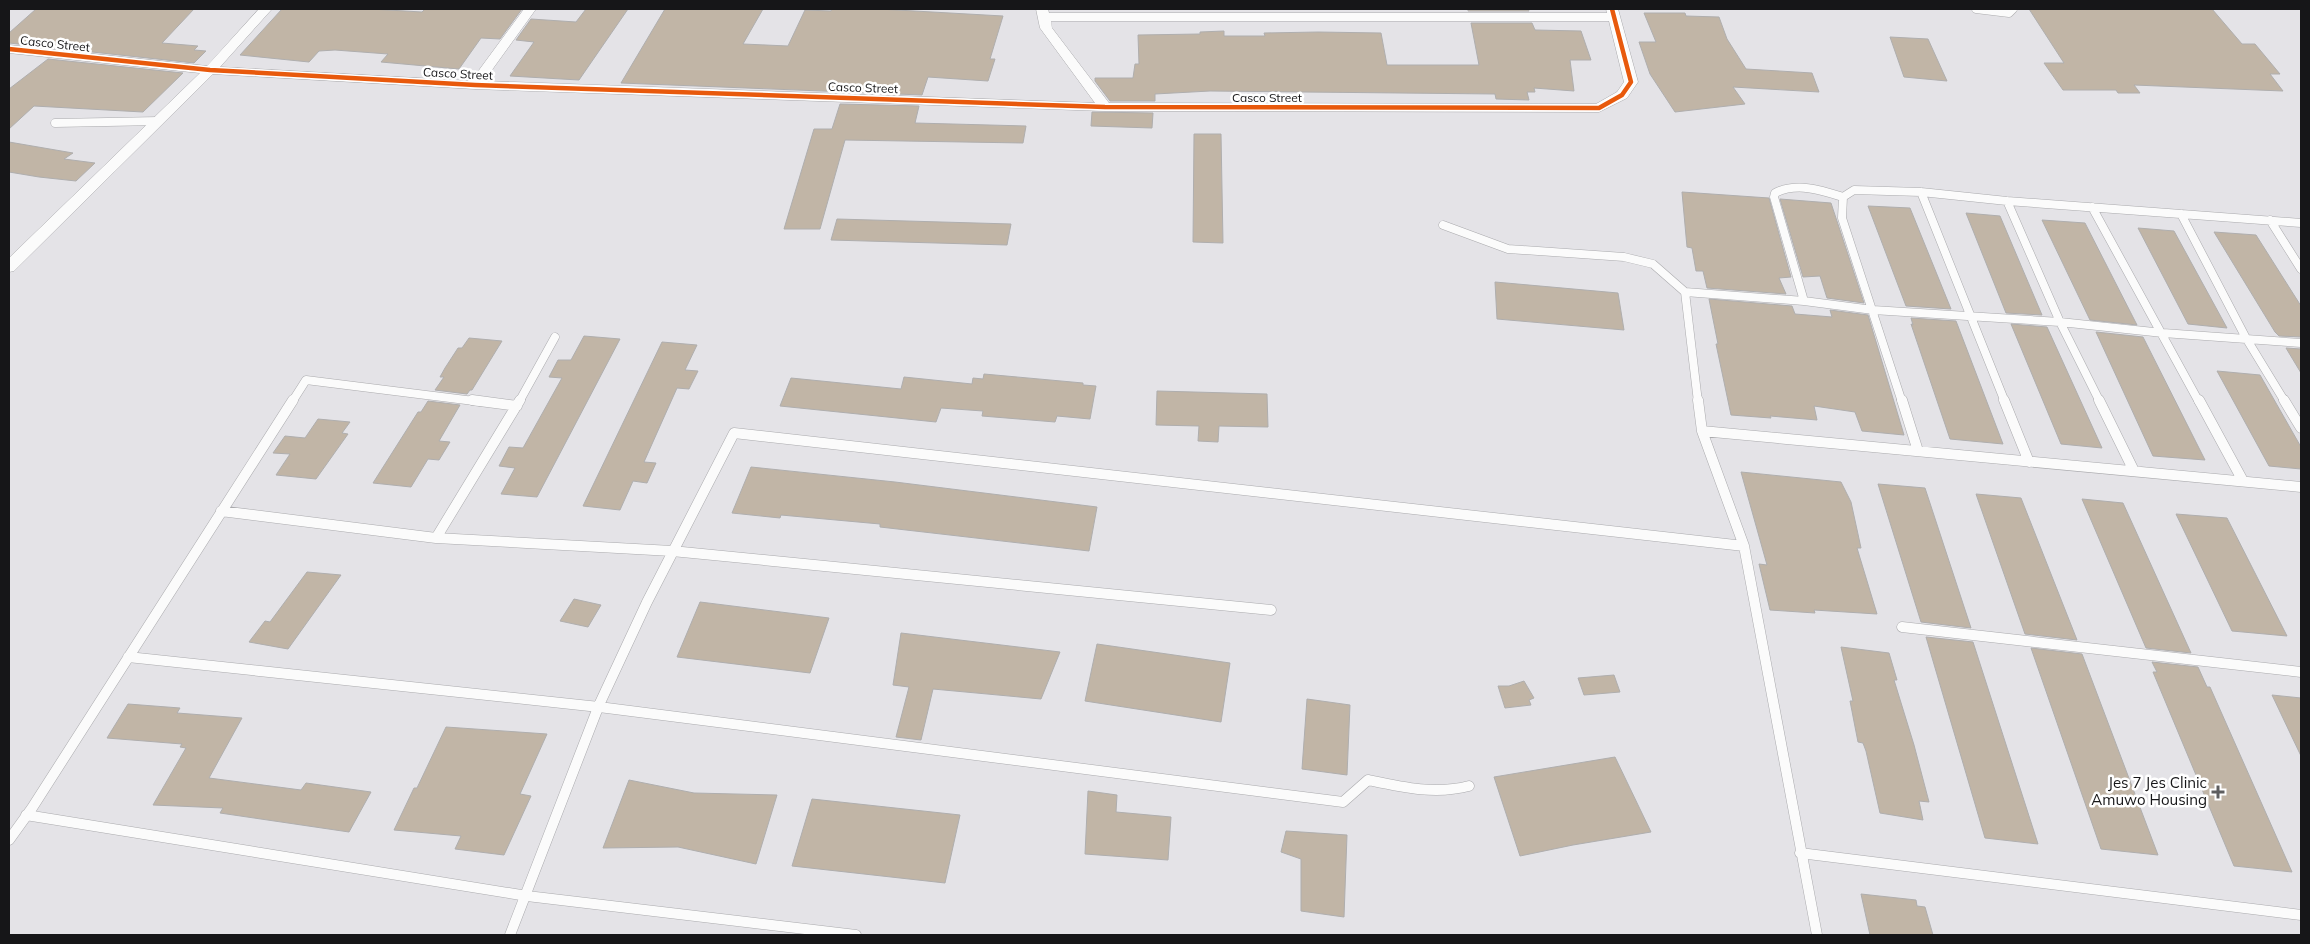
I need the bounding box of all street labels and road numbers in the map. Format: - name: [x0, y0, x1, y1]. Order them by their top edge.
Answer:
- street label: Casco Street: [19, 32, 91, 55]
- street label: Casco Street: [423, 64, 493, 83]
- street label: Casco Street: [828, 79, 898, 96]
- street label: Casco Street: [1232, 90, 1302, 105]

